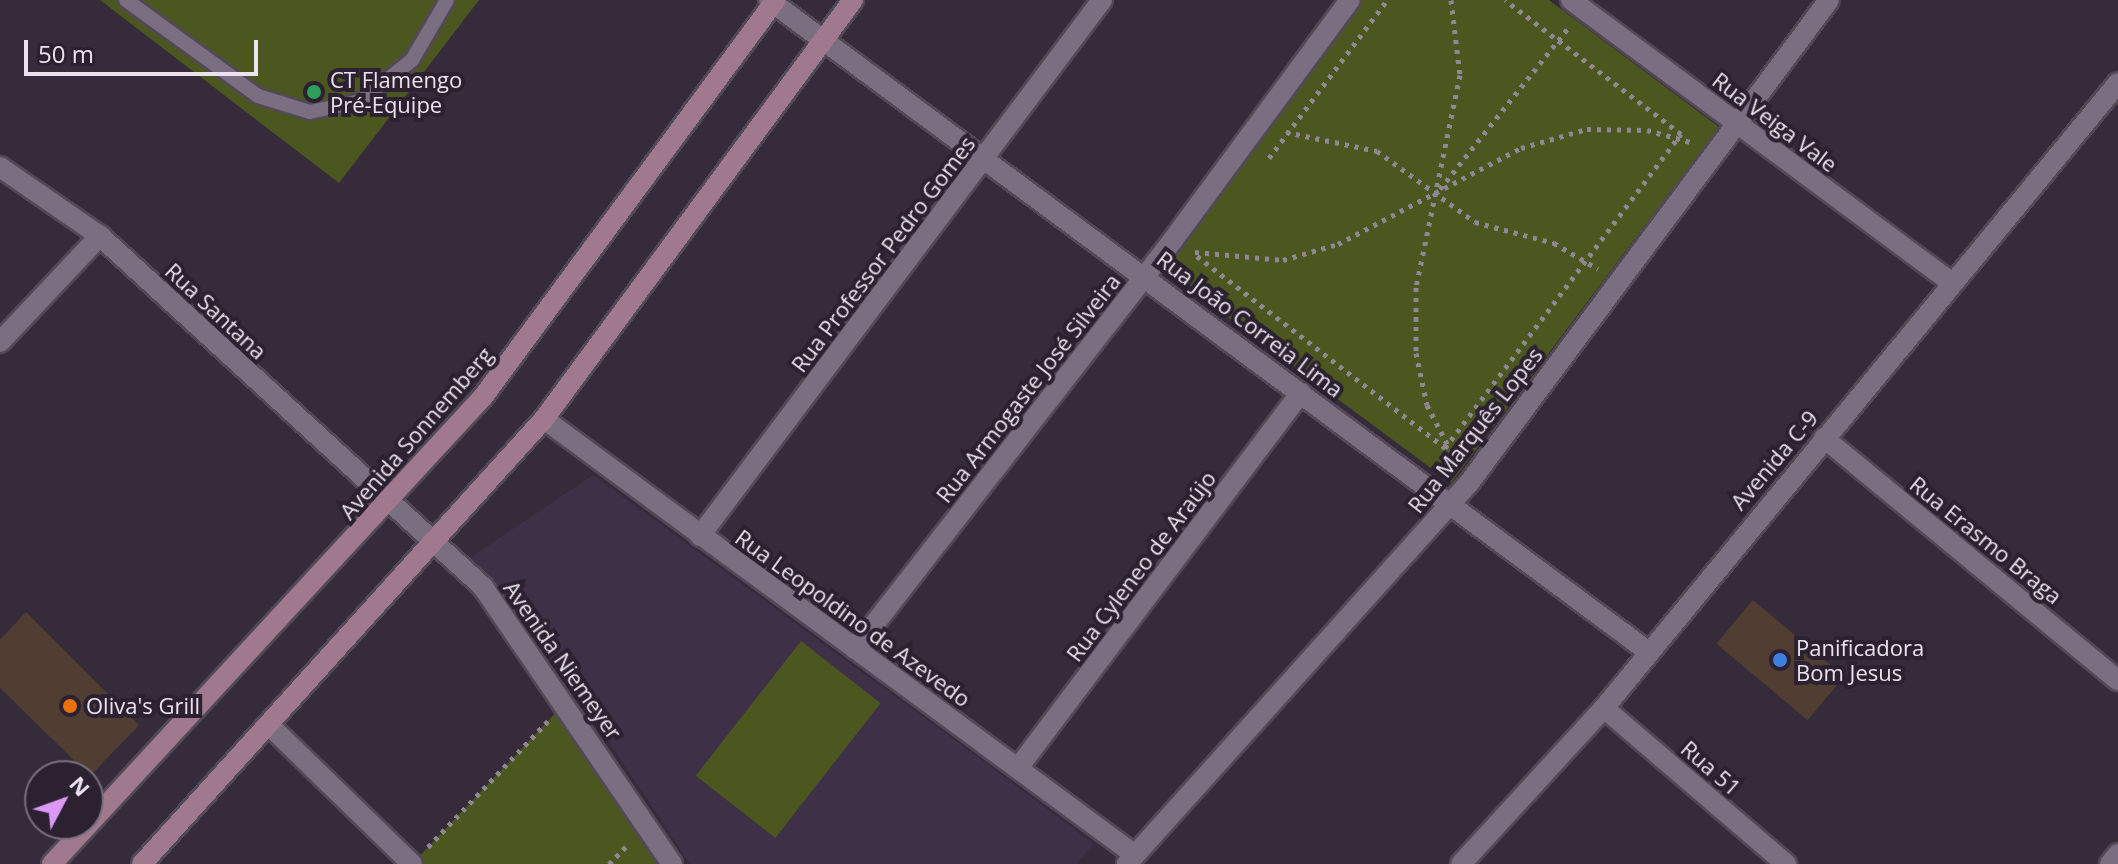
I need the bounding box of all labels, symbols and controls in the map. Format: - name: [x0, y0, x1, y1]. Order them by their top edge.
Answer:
- scale bar: [28, 24, 262, 74]
- text: 50 m: [38, 37, 94, 70]
- place label: CT Flamengo Pré-Equipe: [330, 66, 462, 118]
- street label: Rua Veiga Vale: [1707, 67, 1843, 177]
- marker: CT Flamengo Pré-Equipe: [305, 83, 323, 101]
- street label: Rua Professor Pedro Gomes: [786, 131, 980, 377]
- street label: Rua João Correia Lima: [1152, 245, 1348, 403]
- street label: Rua Santana: [160, 258, 272, 364]
- street label: Rua Armogaste José Silveira: [930, 268, 1126, 508]
- street label: Avenida Sonnemberg: [334, 342, 498, 524]
- street label: Rua Marquês Lopes: [1402, 342, 1548, 518]
- street label: Avenida C-9: [1725, 405, 1823, 515]
- street label: Rua Cyleneo de Araújo: [1061, 466, 1221, 666]
- street label: Rua Erasmo Braga: [1905, 471, 2067, 609]
- street label: Rua Leopoldino de Azevedo: [730, 524, 976, 712]
- street label: Avenida Niemeyer: [498, 576, 628, 744]
- place label: Panificadora Bom Jesus: [1796, 634, 1924, 686]
- marker: Panificadora Bom Jesus: [1771, 651, 1789, 669]
- place label: Oliva's Grill: [86, 693, 200, 719]
- marker: Oliva's Grill: [61, 697, 79, 715]
- street label: Rua 51: [1676, 735, 1746, 801]
- north arrow: [24, 760, 104, 840]
- text: N: [63, 769, 98, 802]

